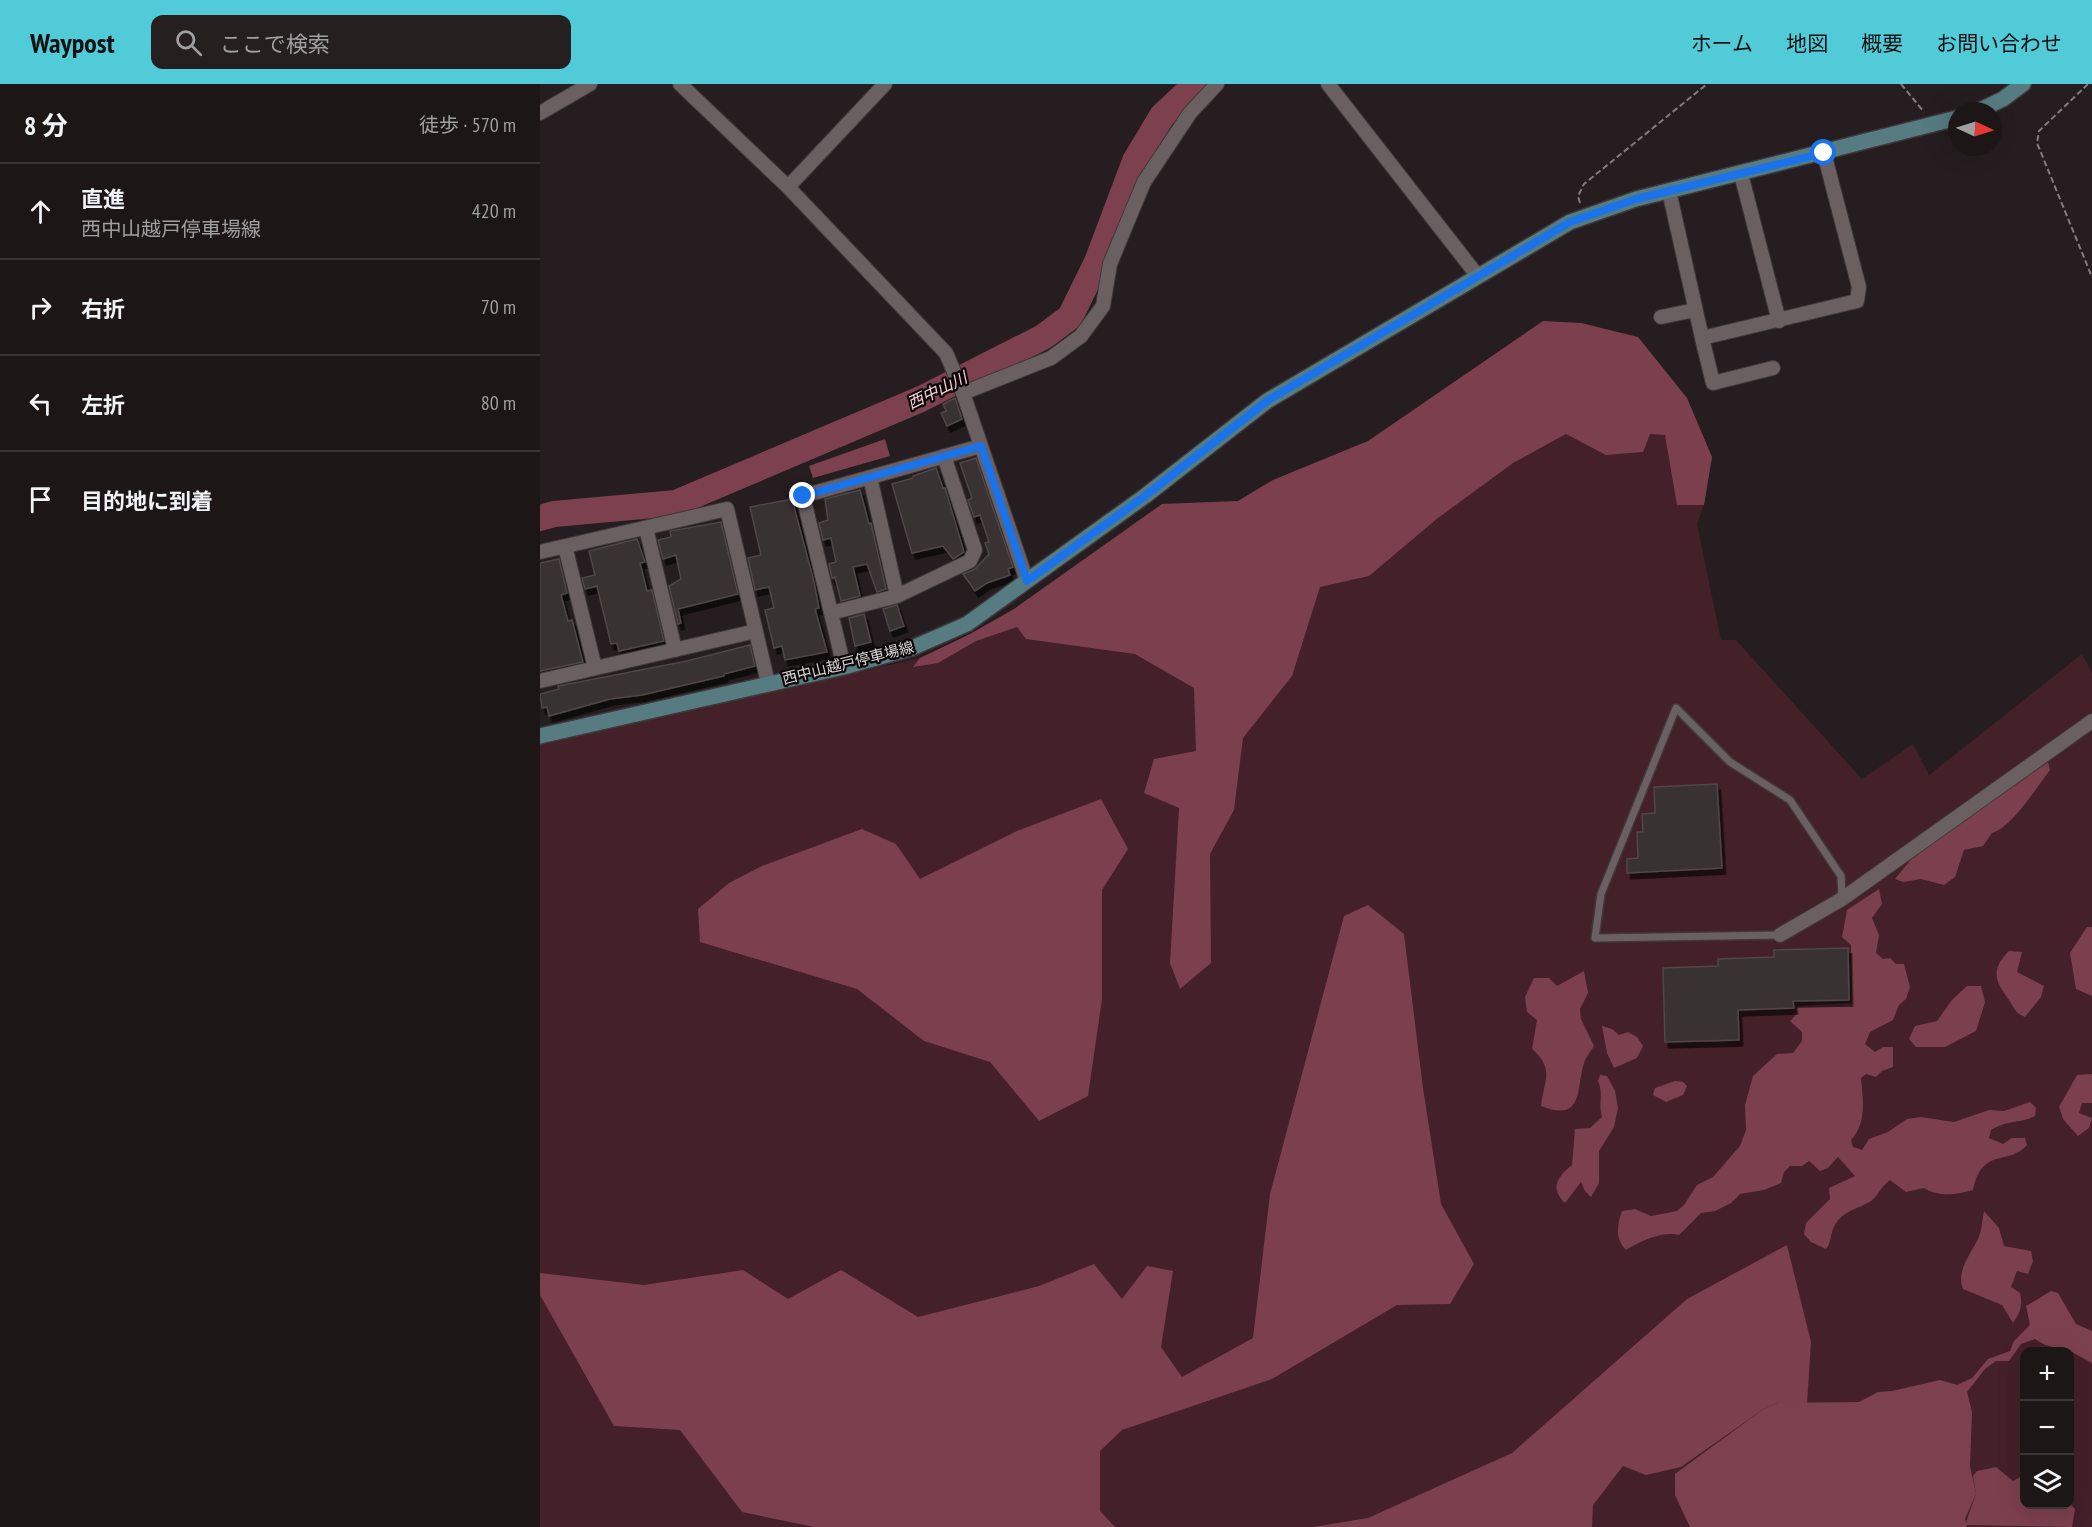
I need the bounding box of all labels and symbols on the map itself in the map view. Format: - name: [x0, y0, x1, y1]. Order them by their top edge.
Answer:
- north arrow: [1948, 102, 2002, 156]
- route start: [1810, 139, 1836, 165]
- water label: 西中山川: [904, 366, 972, 413]
- route end: [789, 482, 815, 508]
- street label: 西中山越戸停車場線: [780, 637, 916, 688]

